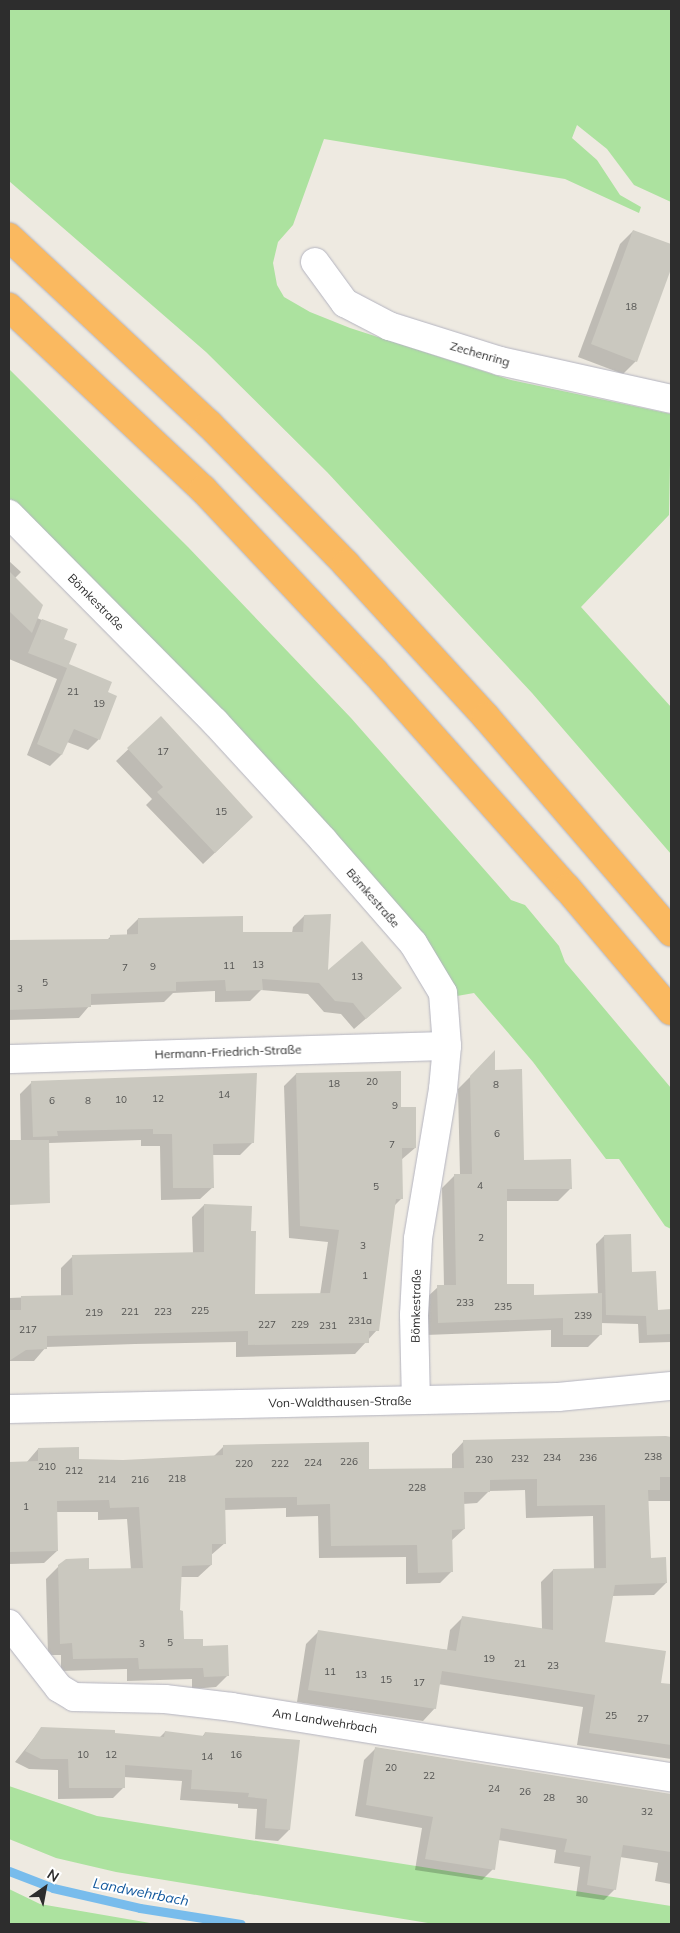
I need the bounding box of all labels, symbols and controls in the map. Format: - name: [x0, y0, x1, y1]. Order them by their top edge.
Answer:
- house number: 18: [625, 301, 637, 313]
- street label: Zechenring: [448, 339, 512, 369]
- street label: Bömkestraße: [65, 571, 127, 633]
- house number: 21: [67, 686, 79, 698]
- house number: 19: [93, 698, 105, 710]
- house number: 17: [157, 746, 169, 758]
- house number: 15: [215, 806, 227, 818]
- street label: Bömkestraße: [343, 865, 403, 931]
- house number: 13: [252, 959, 264, 971]
- house number: 11: [223, 960, 235, 972]
- house number: 9: [150, 961, 156, 973]
- house number: 7: [122, 962, 128, 974]
- house number: 13: [351, 971, 363, 983]
- house number: 5: [42, 977, 48, 989]
- house number: 3: [17, 983, 23, 995]
- street label: Hermann-Friedrich-Straße: [154, 1042, 302, 1062]
- house number: 20: [366, 1076, 378, 1088]
- house number: 18: [328, 1078, 340, 1090]
- house number: 8: [493, 1079, 499, 1091]
- house number: 14: [218, 1089, 230, 1101]
- house number: 12: [152, 1093, 164, 1105]
- house number: 10: [115, 1094, 127, 1106]
- house number: 6: [49, 1095, 55, 1107]
- house number: 8: [85, 1095, 91, 1107]
- house number: 9: [392, 1100, 398, 1112]
- house number: 6: [494, 1128, 500, 1140]
- house number: 7: [389, 1139, 395, 1151]
- house number: 4: [477, 1180, 483, 1192]
- house number: 5: [373, 1181, 379, 1193]
- house number: 2: [478, 1232, 484, 1244]
- house number: 3: [360, 1240, 366, 1252]
- street label: Bömkestraße: [408, 1269, 424, 1343]
- house number: 1: [362, 1270, 368, 1282]
- house number: 233: [456, 1297, 474, 1309]
- house number: 235: [494, 1301, 512, 1313]
- house number: 225: [191, 1305, 209, 1317]
- house number: 221: [121, 1306, 139, 1318]
- house number: 223: [154, 1306, 172, 1318]
- house number: 219: [85, 1307, 103, 1319]
- house number: 239: [574, 1310, 592, 1322]
- house number: 231a: [348, 1315, 372, 1327]
- house number: 227: [258, 1319, 276, 1331]
- house number: 229: [291, 1319, 309, 1331]
- house number: 231: [319, 1320, 337, 1332]
- house number: 217: [19, 1324, 37, 1336]
- street label: Von-Waldthausen-Straße: [268, 1394, 412, 1410]
- house number: 238: [644, 1451, 662, 1463]
- house number: 234: [543, 1452, 561, 1464]
- house number: 236: [579, 1452, 597, 1464]
- house number: 232: [511, 1453, 529, 1465]
- house number: 230: [475, 1454, 493, 1466]
- house number: 226: [340, 1456, 358, 1468]
- house number: 224: [304, 1457, 322, 1469]
- house number: 220: [235, 1458, 253, 1470]
- house number: 222: [271, 1458, 289, 1470]
- house number: 210: [38, 1461, 56, 1473]
- house number: 212: [65, 1465, 83, 1477]
- house number: 218: [168, 1473, 186, 1485]
- house number: 214: [98, 1474, 116, 1486]
- house number: 216: [131, 1474, 149, 1486]
- house number: 228: [408, 1482, 426, 1494]
- house number: 1: [23, 1501, 29, 1513]
- house number: 5: [167, 1637, 173, 1649]
- house number: 3: [139, 1638, 145, 1650]
- house number: 19: [483, 1653, 495, 1665]
- house number: 21: [514, 1658, 526, 1670]
- house number: 23: [547, 1660, 559, 1672]
- house number: 11: [324, 1666, 336, 1678]
- house number: 13: [355, 1669, 367, 1681]
- house number: 15: [380, 1674, 392, 1686]
- house number: 17: [413, 1677, 425, 1689]
- street label: Am Landwehrbach: [271, 1706, 379, 1736]
- house number: 25: [605, 1710, 617, 1722]
- house number: 27: [637, 1713, 649, 1725]
- house number: 10: [77, 1749, 89, 1761]
- house number: 12: [105, 1749, 117, 1761]
- house number: 16: [230, 1749, 242, 1761]
- house number: 14: [201, 1751, 213, 1763]
- house number: 20: [385, 1762, 397, 1774]
- house number: 22: [423, 1770, 435, 1782]
- house number: 24: [488, 1783, 500, 1795]
- house number: 26: [519, 1786, 531, 1798]
- house number: 28: [543, 1792, 555, 1804]
- house number: 30: [576, 1794, 588, 1806]
- house number: 32: [641, 1806, 653, 1818]
- north arrow: [20, 1863, 70, 1913]
- text: N: [44, 1865, 63, 1886]
- water label: Landwehrbach: [92, 1874, 190, 1910]

